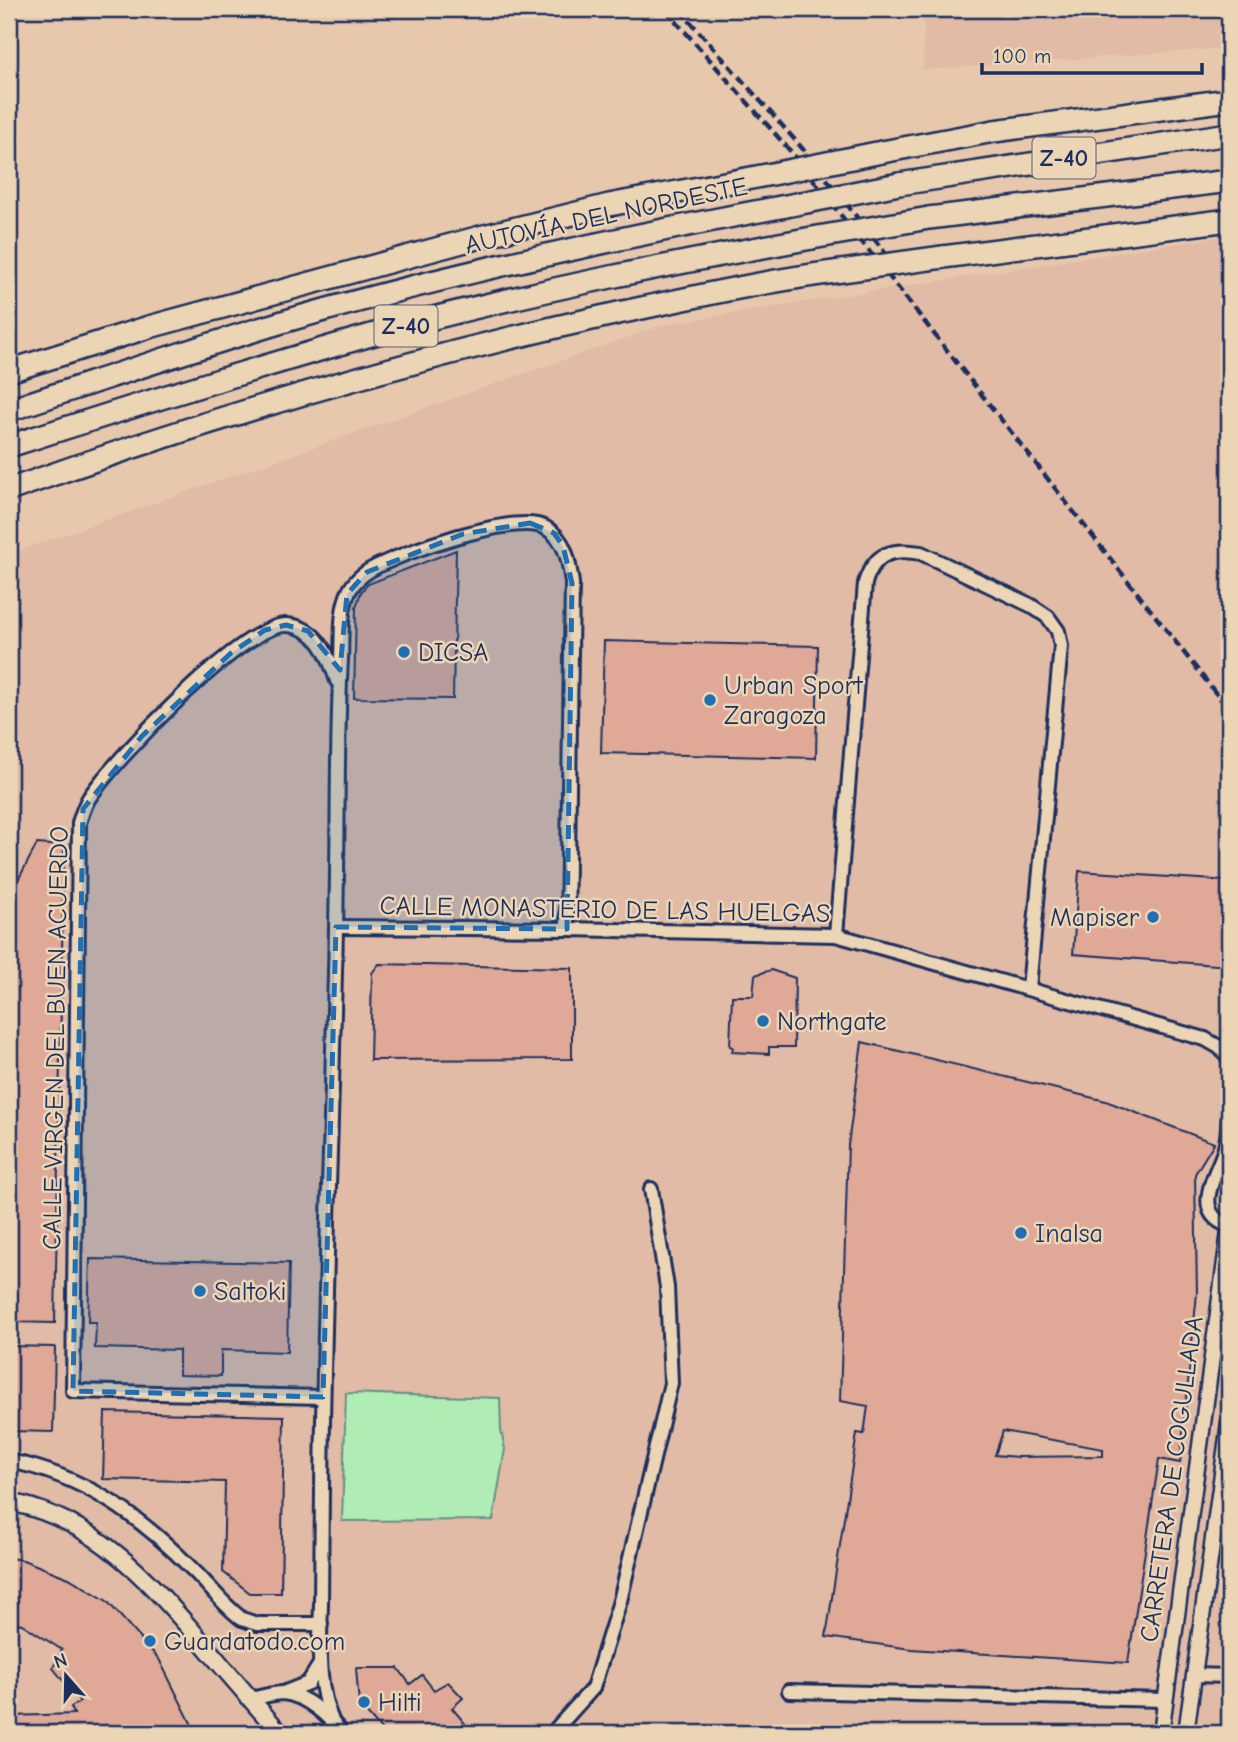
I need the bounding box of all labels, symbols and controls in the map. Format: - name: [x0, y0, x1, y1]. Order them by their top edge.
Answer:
- scale bar: [982, 32, 1203, 76]
- text: 100 m: [993, 44, 1051, 68]
- road number: Z-40: [1032, 138, 1096, 178]
- street label: AUTOVÍA DEL NORDESTE: [462, 170, 750, 261]
- road number: Z-40: [374, 306, 438, 346]
- place label: DICSA: [418, 638, 488, 668]
- marker: DICSA: [396, 644, 412, 660]
- place label: Urban Sport Zaragoza: [724, 671, 864, 731]
- marker: Urban Sport Zaragoza: [702, 692, 718, 708]
- street label: CALLE VIRGEN DEL BUEN ACUERDO: [37, 826, 75, 1250]
- street label: CALLE MONASTERIO DE LAS HUELGAS: [379, 891, 831, 929]
- place label: Mapiser: [1050, 903, 1140, 933]
- marker: Mapiser: [1145, 909, 1161, 925]
- place label: Northgate: [777, 1007, 886, 1037]
- marker: Northgate: [755, 1013, 771, 1029]
- place label: Inalsa: [1035, 1219, 1103, 1249]
- marker: Inalsa: [1013, 1225, 1029, 1241]
- place label: Saltoki: [214, 1277, 286, 1307]
- marker: Saltoki: [192, 1283, 208, 1299]
- street label: CARRETERA DE COGULLADA: [1134, 1314, 1210, 1644]
- place label: Guardatodo.com: [164, 1627, 345, 1657]
- marker: Guardatodo.com: [142, 1633, 158, 1649]
- north arrow: [32, 1640, 102, 1710]
- text: N: [51, 1649, 70, 1673]
- place label: Hilti: [378, 1688, 422, 1718]
- marker: Hilti: [356, 1694, 372, 1710]

